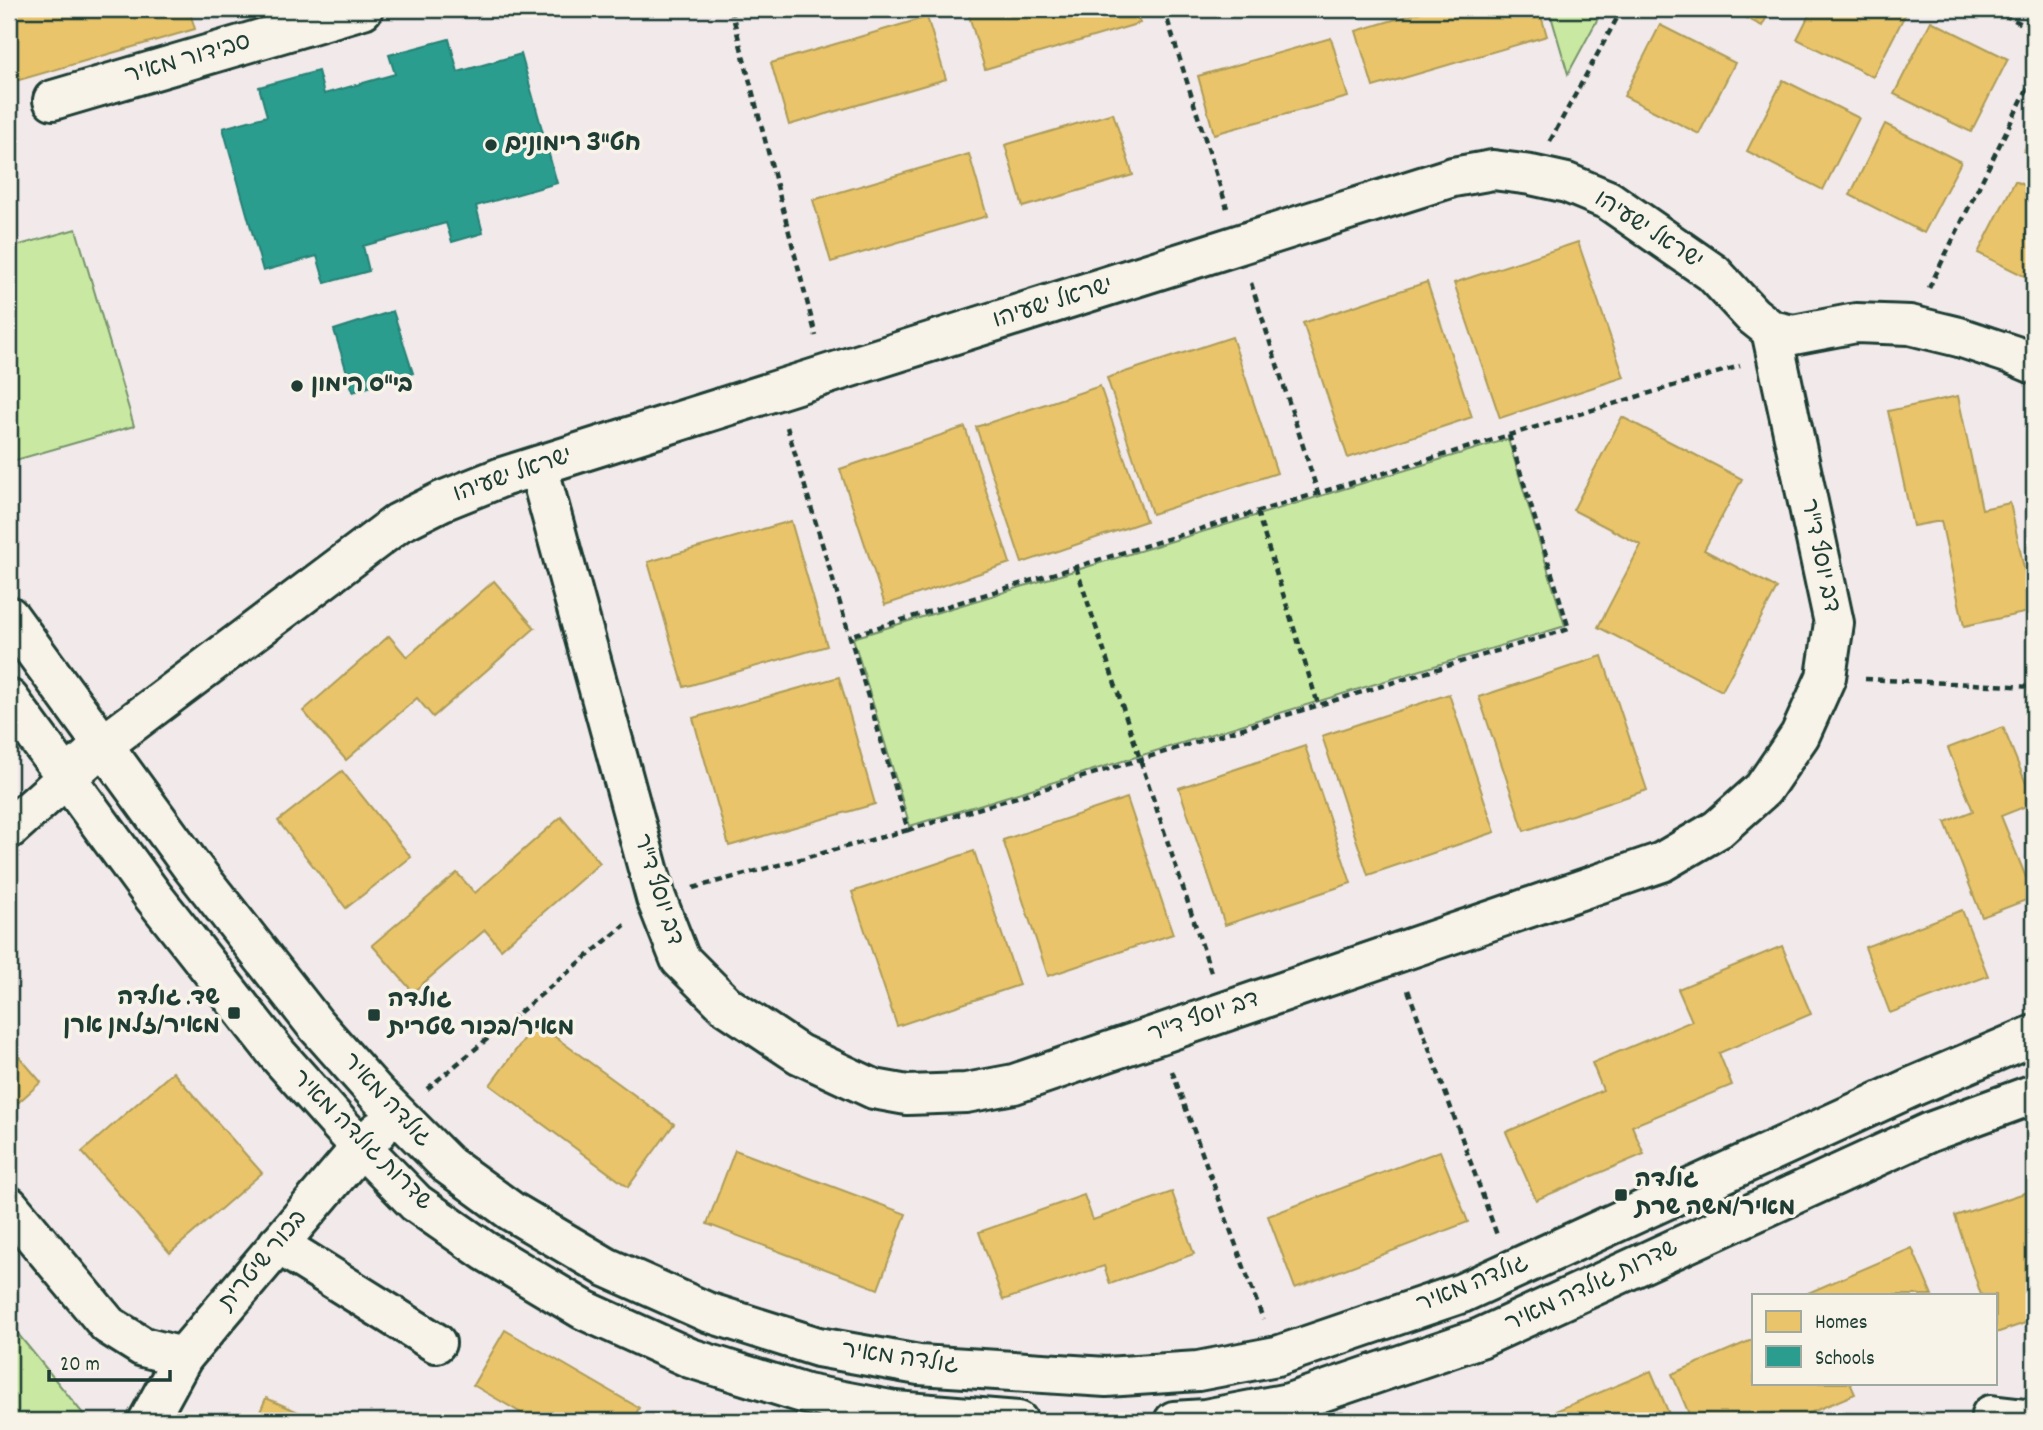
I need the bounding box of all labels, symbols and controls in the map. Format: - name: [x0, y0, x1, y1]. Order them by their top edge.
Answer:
- street label: סבידור מאיר: [121, 26, 255, 94]
- place label: חט"צ רימונים: [505, 128, 641, 162]
- marker: חט"צ רימונים: [483, 137, 499, 153]
- street label: ישראל ישעיהו: [1587, 183, 1709, 279]
- street label: ישראל ישעיהו: [989, 270, 1117, 338]
- place label: בי"ס רימון: [311, 369, 413, 403]
- marker: בי"ס רימון: [289, 378, 305, 394]
- street label: ישראל ישעיהו: [449, 440, 577, 512]
- street label: דב יוסף ד"ר: [1790, 496, 1848, 616]
- street label: דב יוסף ד"ר: [623, 830, 691, 950]
- place label: שד. גולדה מאיר/זלמן ארן: [63, 982, 220, 1044]
- street label: דב יוסף ד"ר: [1144, 983, 1264, 1053]
- place label: גולדה מאיר/בכור שטרית: [386, 984, 574, 1046]
- marker: שד. גולדה מאיר/זלמן ארן: [226, 1005, 242, 1021]
- marker: גולדה מאיר/בכור שטרית: [366, 1007, 382, 1023]
- street label: גולדה מאיר: [333, 1046, 439, 1156]
- street label: שדרות גולדה מאיר: [283, 1063, 439, 1219]
- place label: גולדה מאיר/משה שרת: [1633, 1164, 1795, 1226]
- marker: גולדה מאיר/משה שרת: [1613, 1187, 1629, 1203]
- street label: בכור שיטרית: [210, 1203, 316, 1320]
- street label: שדרות גולדה מאיר: [1500, 1232, 1684, 1342]
- street label: גולדה מאיר: [1412, 1247, 1534, 1323]
- legend: [1752, 1294, 1997, 1384]
- text: Homes: [1815, 1309, 1868, 1339]
- street label: גולדה מאיר: [839, 1334, 961, 1384]
- scale bar: [49, 1339, 170, 1383]
- text: Schools: [1815, 1345, 1875, 1375]
- text: 20 m: [60, 1351, 100, 1381]

